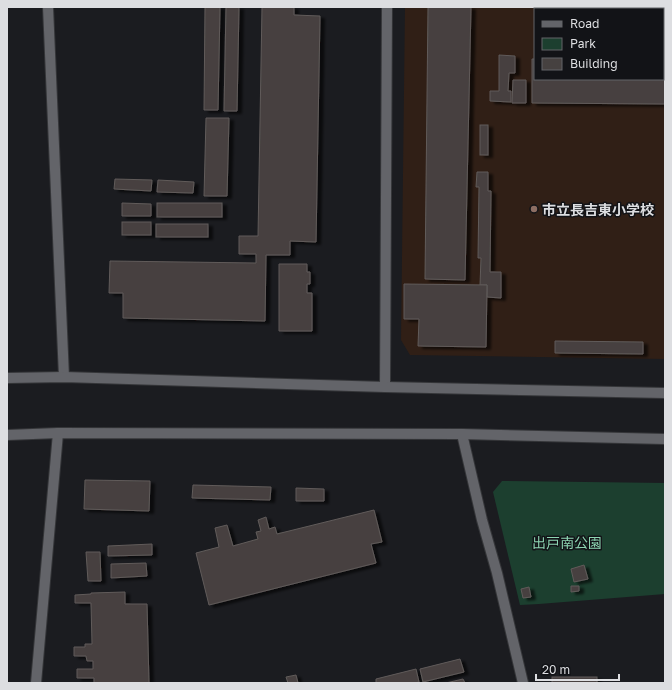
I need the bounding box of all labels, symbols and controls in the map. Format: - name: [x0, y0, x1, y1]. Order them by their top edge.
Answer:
- legend: [534, 8, 664, 80]
- text: Road: [570, 16, 599, 31]
- text: Park: [570, 36, 596, 51]
- text: Building: [570, 56, 618, 71]
- place label: 市立長吉東小学校: [542, 201, 654, 218]
- marker: 市立長吉東小学校: [529, 204, 539, 214]
- park label: 出戸南公園: [532, 534, 602, 551]
- scale bar: [536, 656, 619, 682]
- text: 20 m: [542, 662, 570, 677]

